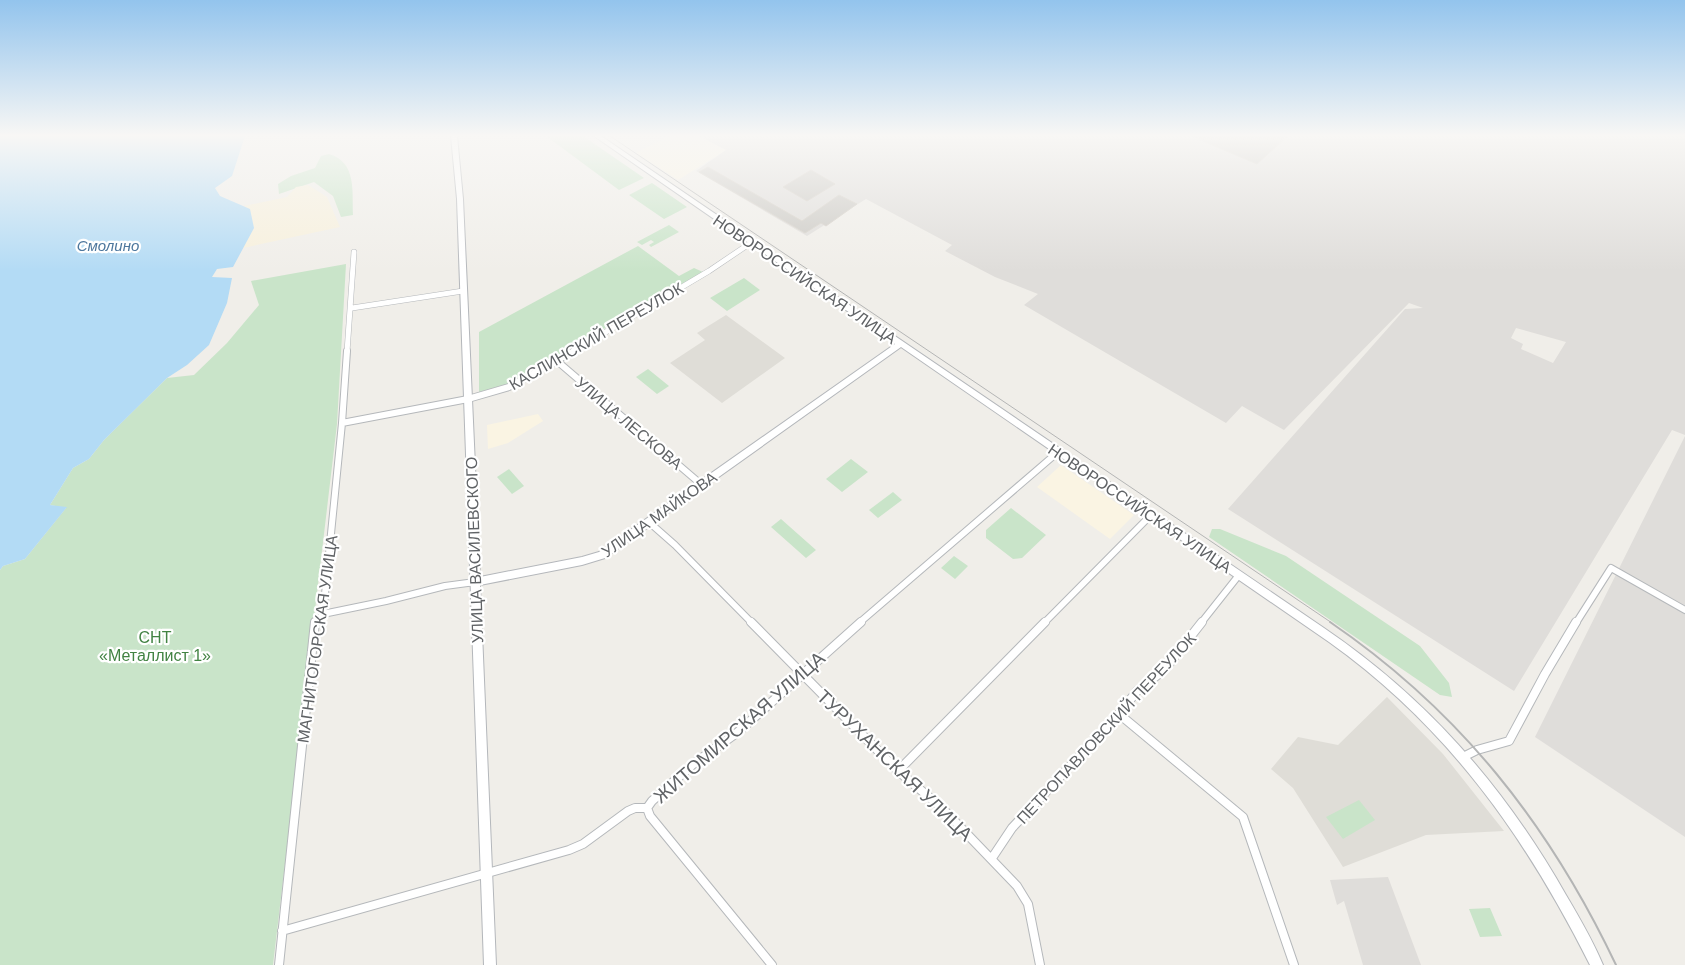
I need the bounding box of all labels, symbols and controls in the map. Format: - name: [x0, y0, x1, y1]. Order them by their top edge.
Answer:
- street label: НОВОРОССИЙСКАЯ УЛИЦА: [710, 211, 900, 347]
- water label: Смолино: [77, 237, 139, 254]
- street label: КАСЛИНСКИЙ ПЕРЕУЛОК: [506, 278, 687, 393]
- street label: УЛИЦА ЛЕСКОВА: [572, 374, 686, 473]
- street label: НОВОРОССИЙСКАЯ УЛИЦА: [1045, 440, 1235, 576]
- street label: УЛИЦА ВАСИЛЕВСКОГО: [463, 456, 486, 644]
- street label: УЛИЦА МАЙКОВА: [598, 467, 720, 561]
- street label: МАГНИТОГОРСКАЯ УЛИЦА: [294, 534, 341, 744]
- street label: ПЕТРОПАВЛОВСКИЙ ПЕРЕУЛОК: [1013, 628, 1200, 827]
- park label: СНТ «Металлист 1»: [99, 629, 211, 664]
- street label: ЖИТОМИРСКАЯ УЛИЦА: [650, 647, 829, 807]
- street label: ТУРУХАНСКАЯ УЛИЦА: [813, 686, 977, 845]

